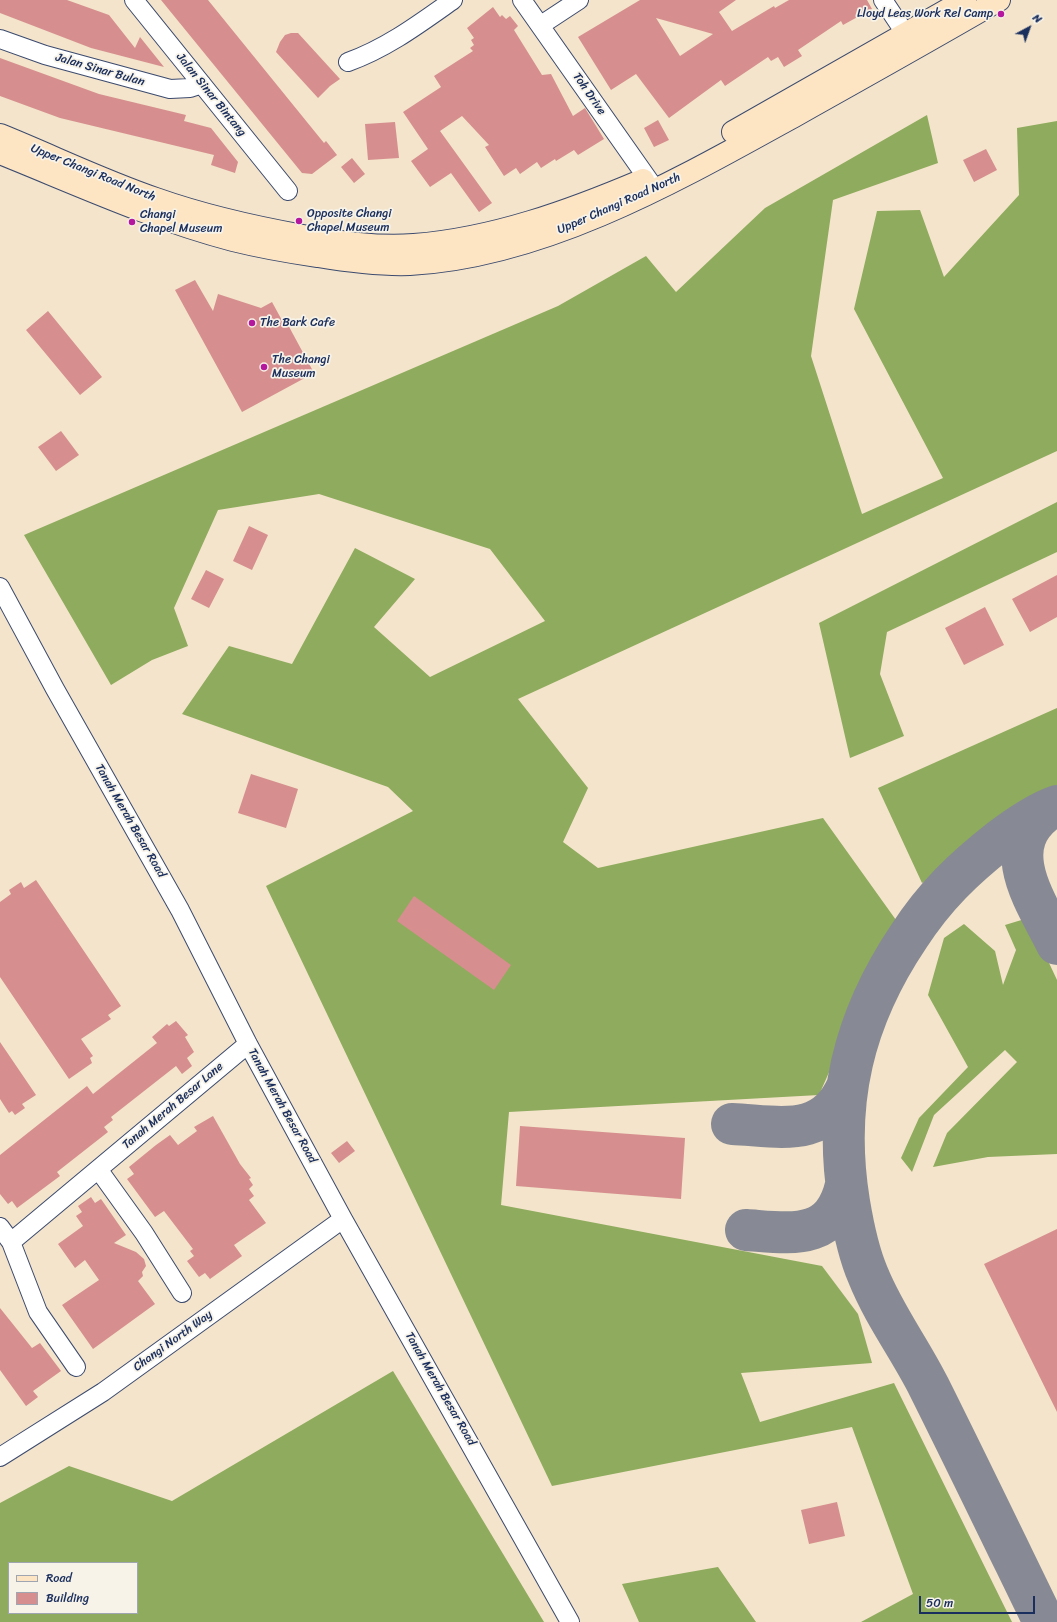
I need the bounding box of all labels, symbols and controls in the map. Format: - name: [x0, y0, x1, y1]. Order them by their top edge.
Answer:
- place label: Lloyd Leas Work Rel Camp: [857, 7, 993, 21]
- north arrow: [1009, 8, 1049, 48]
- marker: Lloyd Leas Work Rel Camp: [996, 9, 1006, 19]
- text: N: [1028, 9, 1046, 28]
- street label: Jalan Sinar Bulan: [54, 50, 146, 90]
- street label: Jalan Sinar Bintang: [173, 50, 249, 140]
- street label: Toh Drive: [569, 70, 609, 118]
- street label: Upper Changi Road North: [29, 141, 157, 205]
- street label: Upper Changi Road North: [555, 170, 683, 238]
- place label: Opposite Changi Chapel Museum: [307, 207, 392, 235]
- place label: Changi Chapel Museum: [140, 208, 222, 236]
- marker: Opposite Changi Chapel Museum: [294, 216, 304, 226]
- marker: Changi Chapel Museum: [127, 217, 137, 227]
- place label: The Bark Cafe: [260, 316, 335, 330]
- marker: The Bark Cafe: [247, 318, 257, 328]
- place label: The Changi Museum: [272, 353, 330, 381]
- marker: The Changi Museum: [259, 362, 269, 372]
- street label: Tanah Merah Besar Road: [92, 762, 168, 880]
- street label: Tanah Merah Besar Road: [244, 1046, 320, 1166]
- street label: Tanah Merah Besar Lane: [120, 1060, 226, 1152]
- street label: Changi North Way: [131, 1307, 215, 1375]
- street label: Tanah Merah Besar Road: [402, 1330, 478, 1448]
- legend: [8, 1562, 138, 1614]
- text: Road: [46, 1567, 72, 1589]
- text: Building: [46, 1587, 89, 1609]
- scale bar: [921, 1588, 1037, 1614]
- text: 50 m: [926, 1592, 953, 1614]

